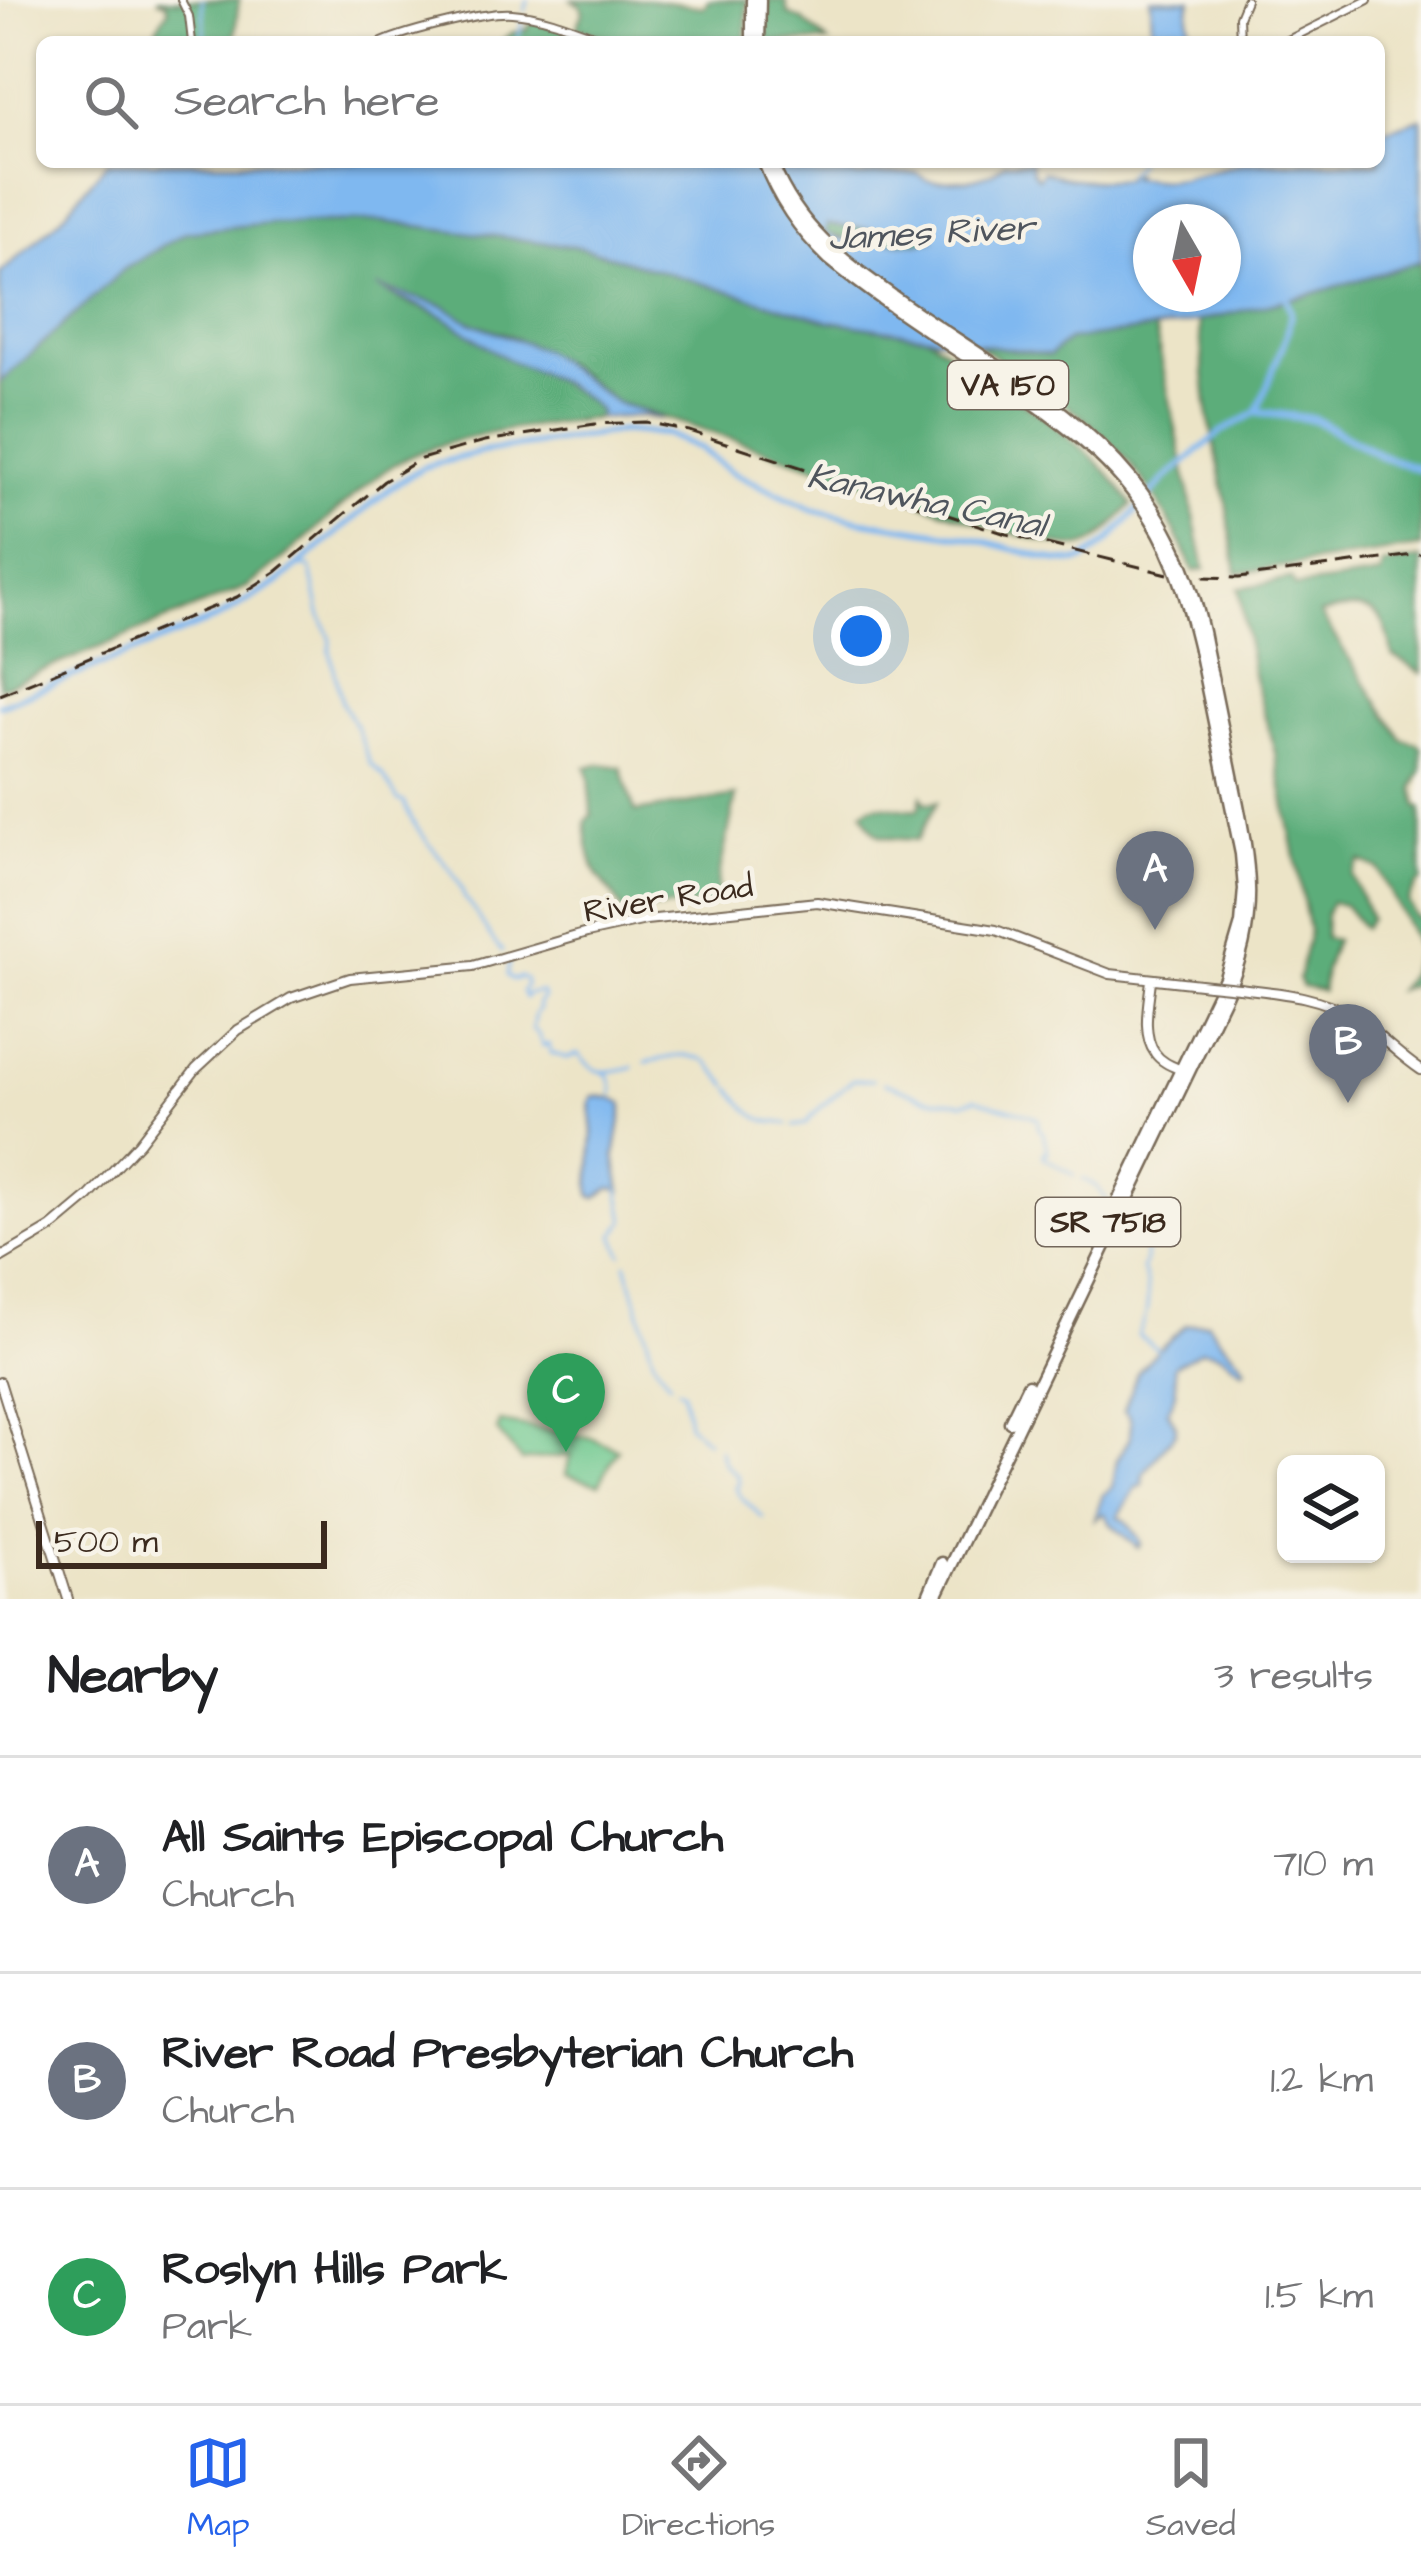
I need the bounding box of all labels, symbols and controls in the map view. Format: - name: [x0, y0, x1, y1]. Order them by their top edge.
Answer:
- search box: [36, 36, 1385, 168]
- icon: search: [78, 69, 144, 135]
- text: Search here: [174, 71, 440, 133]
- water label: James River: [827, 202, 1040, 264]
- north arrow: [1133, 204, 1241, 312]
- road number: VA 150: [948, 361, 1068, 409]
- water label: Kanawha Canal: [803, 451, 1054, 552]
- your location: [831, 606, 891, 666]
- pin: A: [1116, 831, 1194, 930]
- street label: River Road: [580, 863, 756, 935]
- pin: B: [1309, 1004, 1387, 1103]
- road number: SR 7518: [1036, 1198, 1180, 1246]
- pin: C: [527, 1353, 605, 1452]
- map controls: [1277, 1455, 1385, 1563]
- button: layers: [1277, 1455, 1385, 1563]
- scale bar: [36, 1515, 327, 1568]
- text: 500 m: [54, 1519, 158, 1565]
- text: Nearby: [48, 1642, 218, 1713]
- text: 3 results: [1214, 1650, 1373, 1704]
- text: All Saints Episcopal Church: [162, 1807, 723, 1869]
- text: A: [75, 1838, 99, 1892]
- text: 710 m: [1273, 1838, 1373, 1892]
- text: Church: [162, 1869, 294, 1923]
- text: River Road Presbyterian Church: [162, 2023, 853, 2085]
- text: B: [73, 2054, 101, 2108]
- text: 1.2 km: [1270, 2054, 1373, 2108]
- text: Church: [162, 2085, 294, 2139]
- text: Roslyn Hills Park: [162, 2239, 507, 2301]
- text: C: [73, 2270, 101, 2324]
- text: 1.5 km: [1265, 2270, 1373, 2324]
- text: Park: [162, 2301, 252, 2355]
- tab: Map: [185, 2430, 251, 2548]
- tab: Directions: [622, 2430, 775, 2548]
- tab: Saved: [1146, 2430, 1236, 2548]

